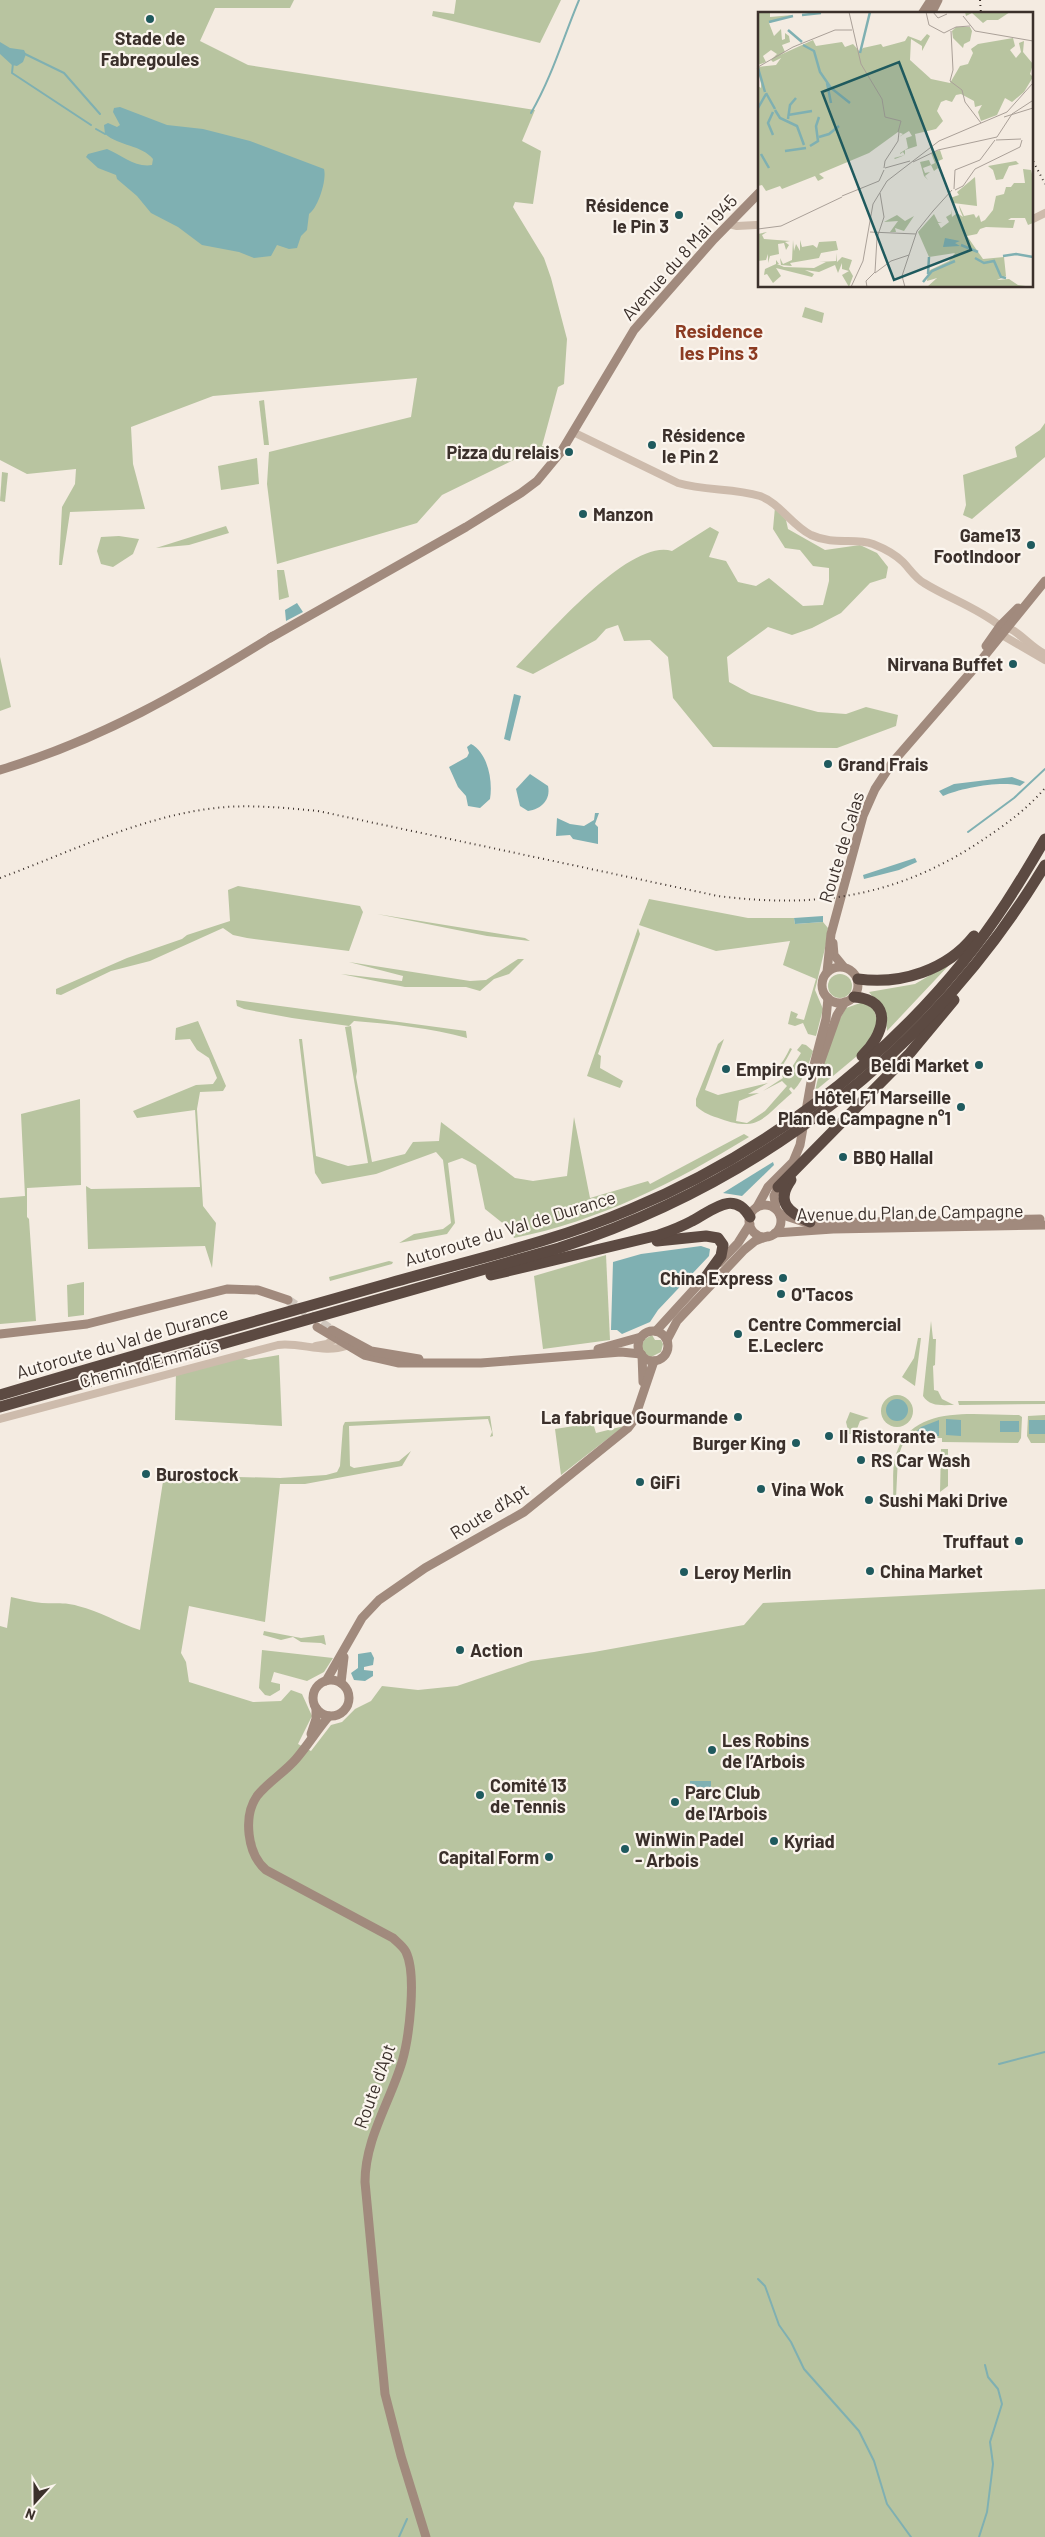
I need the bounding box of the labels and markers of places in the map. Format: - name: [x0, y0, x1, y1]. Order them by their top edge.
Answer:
- marker: Stade de Fabregoules: [144, 13, 156, 25]
- place label: Stade de Fabregoules: [101, 27, 199, 70]
- place label: Résidence le Pin 3: [586, 194, 669, 237]
- marker: Résidence le Pin 3: [673, 209, 685, 221]
- place label: Résidence le Pin 2: [662, 424, 746, 467]
- marker: Résidence le Pin 2: [646, 439, 658, 451]
- place label: Pizza du relais: [446, 441, 559, 463]
- marker: Pizza du relais: [563, 446, 575, 458]
- place label: Manzon: [593, 503, 653, 525]
- marker: Manzon: [577, 508, 589, 520]
- place label: Game13 FootIndoor: [934, 524, 1021, 567]
- marker: Game13 FootIndoor: [1025, 539, 1037, 551]
- place label: Nirvana Buffet: [887, 653, 1003, 675]
- marker: Nirvana Buffet: [1007, 658, 1019, 670]
- place label: Grand Frais: [838, 753, 928, 775]
- marker: Grand Frais: [822, 758, 834, 770]
- place label: Beldi Market: [871, 1054, 969, 1076]
- place label: Empire Gym: [736, 1058, 832, 1080]
- marker: Beldi Market: [973, 1059, 985, 1071]
- marker: Empire Gym: [720, 1063, 732, 1075]
- place label: Hôtel F1 Marseille Plan de Campagne n°1: [778, 1086, 951, 1129]
- marker: Hôtel F1 Marseille Plan de Campagne n°1: [955, 1101, 967, 1113]
- place label: BBQ Hallal: [853, 1146, 933, 1168]
- marker: BBQ Hallal: [837, 1151, 849, 1163]
- place label: China Express: [660, 1267, 773, 1289]
- marker: China Express: [777, 1272, 789, 1284]
- place label: O'Tacos: [791, 1283, 853, 1305]
- marker: O'Tacos: [775, 1288, 787, 1300]
- place label: Centre Commercial E.Leclerc: [748, 1313, 901, 1356]
- marker: Centre Commercial E.Leclerc: [732, 1328, 744, 1340]
- place label: La fabrique Gourmande: [541, 1406, 728, 1428]
- marker: La fabrique Gourmande: [732, 1411, 744, 1423]
- place label: Il Ristorante: [839, 1425, 936, 1447]
- marker: Il Ristorante: [823, 1430, 835, 1442]
- place label: Burger King: [693, 1432, 786, 1454]
- marker: Burger King: [790, 1437, 802, 1449]
- place label: RS Car Wash: [871, 1449, 970, 1471]
- marker: RS Car Wash: [855, 1454, 867, 1466]
- place label: Burostock: [156, 1463, 239, 1485]
- marker: Burostock: [140, 1468, 152, 1480]
- place label: GiFi: [650, 1471, 680, 1493]
- marker: GiFi: [634, 1476, 646, 1488]
- place label: Vina Wok: [771, 1478, 844, 1500]
- marker: Vina Wok: [755, 1483, 767, 1495]
- place label: Sushi Maki Drive: [879, 1489, 1008, 1511]
- marker: Sushi Maki Drive: [863, 1494, 875, 1506]
- place label: Truffaut: [943, 1530, 1009, 1552]
- marker: Truffaut: [1013, 1535, 1025, 1547]
- place label: China Market: [880, 1560, 983, 1582]
- place label: Leroy Merlin: [694, 1561, 791, 1583]
- marker: China Market: [864, 1565, 876, 1577]
- marker: Leroy Merlin: [678, 1566, 690, 1578]
- place label: Action: [470, 1639, 523, 1661]
- marker: Action: [454, 1644, 466, 1656]
- place label: Les Robins de l’Arbois: [722, 1729, 809, 1772]
- marker: Les Robins de l’Arbois: [706, 1744, 718, 1756]
- place label: Comité 13 de Tennis: [490, 1774, 567, 1817]
- place label: Parc Club de l'Arbois: [685, 1781, 767, 1824]
- marker: Comité 13 de Tennis: [474, 1789, 486, 1801]
- marker: Parc Club de l'Arbois: [669, 1796, 681, 1808]
- place label: WinWin Padel - Arbois: [635, 1828, 744, 1871]
- place label: Kyriad: [784, 1830, 835, 1852]
- marker: Kyriad: [768, 1835, 780, 1847]
- marker: WinWin Padel - Arbois: [619, 1843, 631, 1855]
- place label: Capital Form: [438, 1846, 539, 1868]
- marker: Capital Form: [543, 1851, 555, 1863]

